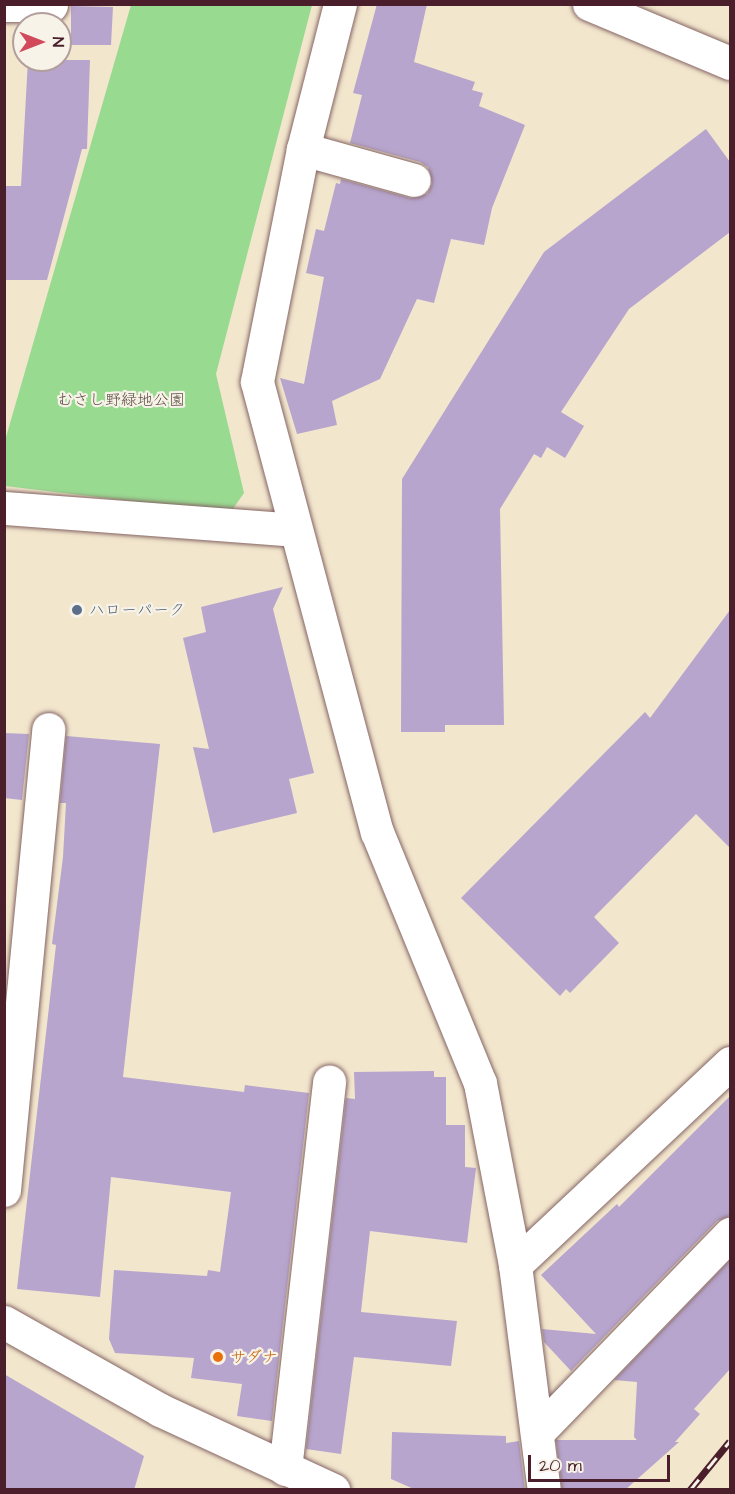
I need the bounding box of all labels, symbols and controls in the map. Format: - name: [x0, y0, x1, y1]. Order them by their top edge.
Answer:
- north arrow: [12, 12, 72, 72]
- text: N: [47, 37, 69, 47]
- park label: むさし野緑地公園: [57, 390, 185, 410]
- place label: ハローパーク: [89, 600, 185, 620]
- marker: ハローパーク: [70, 603, 84, 617]
- place label: サダナ: [230, 1347, 278, 1367]
- marker: サダナ: [211, 1350, 225, 1364]
- scale bar: [531, 1443, 674, 1481]
- text: 20 m: [539, 1453, 582, 1478]

